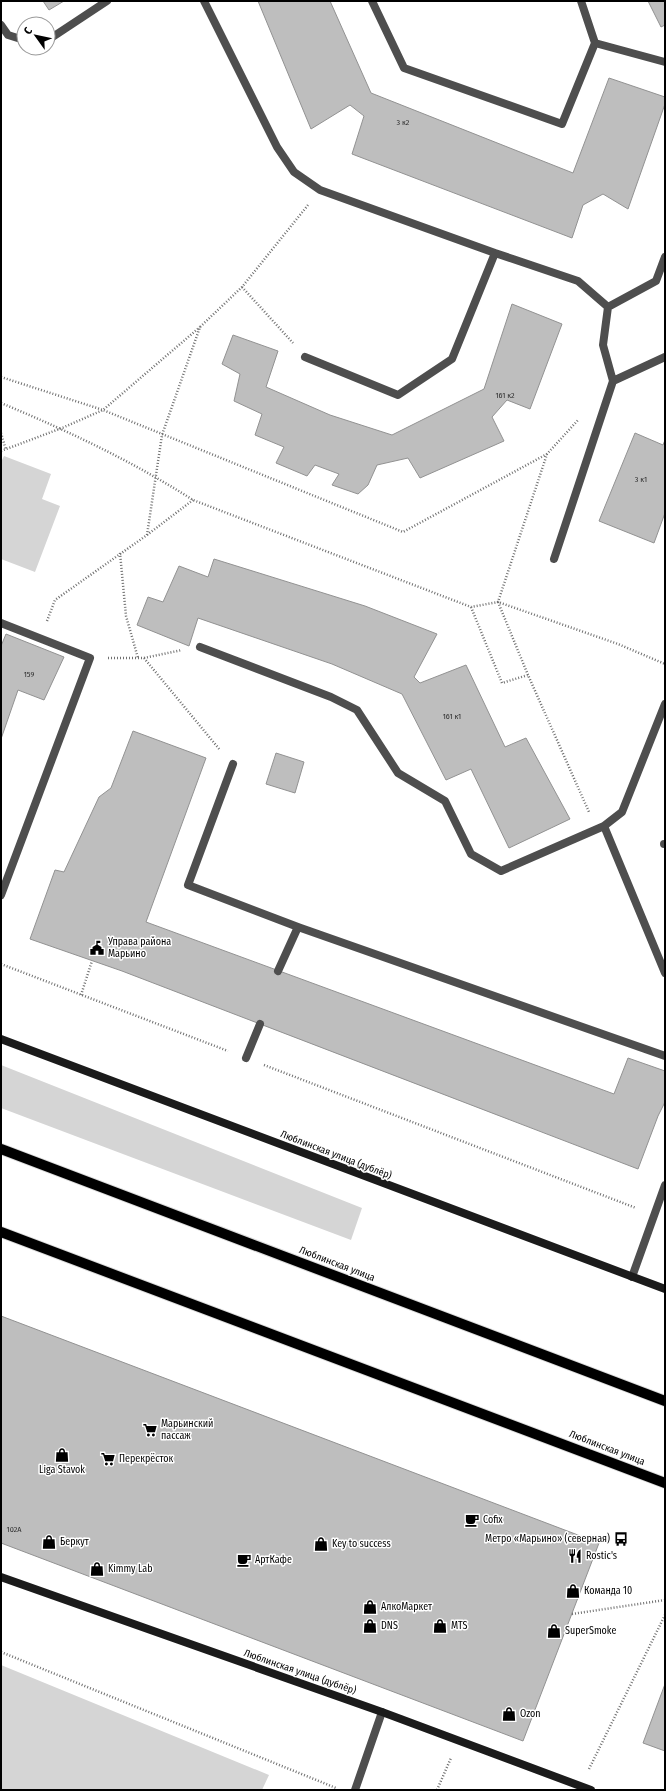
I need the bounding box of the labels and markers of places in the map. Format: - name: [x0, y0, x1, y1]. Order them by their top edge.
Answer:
- place label: Управа района Марьино: [107, 936, 171, 960]
- public building icon: Управа района Марьино: [89, 940, 105, 956]
- place label: Марьинский пассаж: [161, 1418, 213, 1442]
- supermarket icon: Марьинский пассаж: [142, 1422, 158, 1438]
- shop icon: Liga Stavok: [54, 1447, 70, 1463]
- supermarket icon: Перекрёсток: [100, 1451, 116, 1467]
- place label: Перекрёсток: [119, 1453, 174, 1465]
- place label: Liga Stavok: [39, 1464, 85, 1476]
- cafe icon: Cofix: [464, 1512, 480, 1528]
- place label: Cofix: [483, 1514, 503, 1526]
- bus stop icon: Метро «Марьино» (северная): [613, 1531, 629, 1547]
- place label: Метро «Марьино» (северная): [485, 1532, 610, 1545]
- shop icon: Беркут: [41, 1534, 57, 1550]
- place label: Беркут: [60, 1536, 90, 1548]
- shop icon: Key to success: [313, 1536, 329, 1552]
- place label: Key to success: [332, 1538, 391, 1550]
- restaurant icon: Rostic's: [567, 1548, 583, 1564]
- place label: Rostic's: [586, 1550, 617, 1562]
- cafe icon: АртКафе: [236, 1552, 252, 1568]
- place label: АртКафе: [255, 1554, 292, 1566]
- shop icon: Kimmy Lab: [89, 1561, 105, 1577]
- place label: Kimmy Lab: [108, 1563, 153, 1575]
- shop icon: Команда 10: [565, 1583, 581, 1599]
- place label: Команда 10: [584, 1585, 632, 1597]
- shop icon: АлкоМаркет: [362, 1599, 378, 1615]
- place label: АлкоМаркет: [381, 1601, 433, 1613]
- shop icon: DNS: [362, 1618, 378, 1634]
- shop icon: MTS: [432, 1618, 448, 1634]
- place label: DNS: [381, 1620, 398, 1632]
- place label: MTS: [451, 1620, 467, 1632]
- shop icon: SuperSmoke: [546, 1623, 562, 1639]
- place label: SuperSmoke: [565, 1625, 616, 1637]
- shop icon: Ozon: [501, 1706, 517, 1722]
- place label: Ozon: [520, 1708, 541, 1720]

